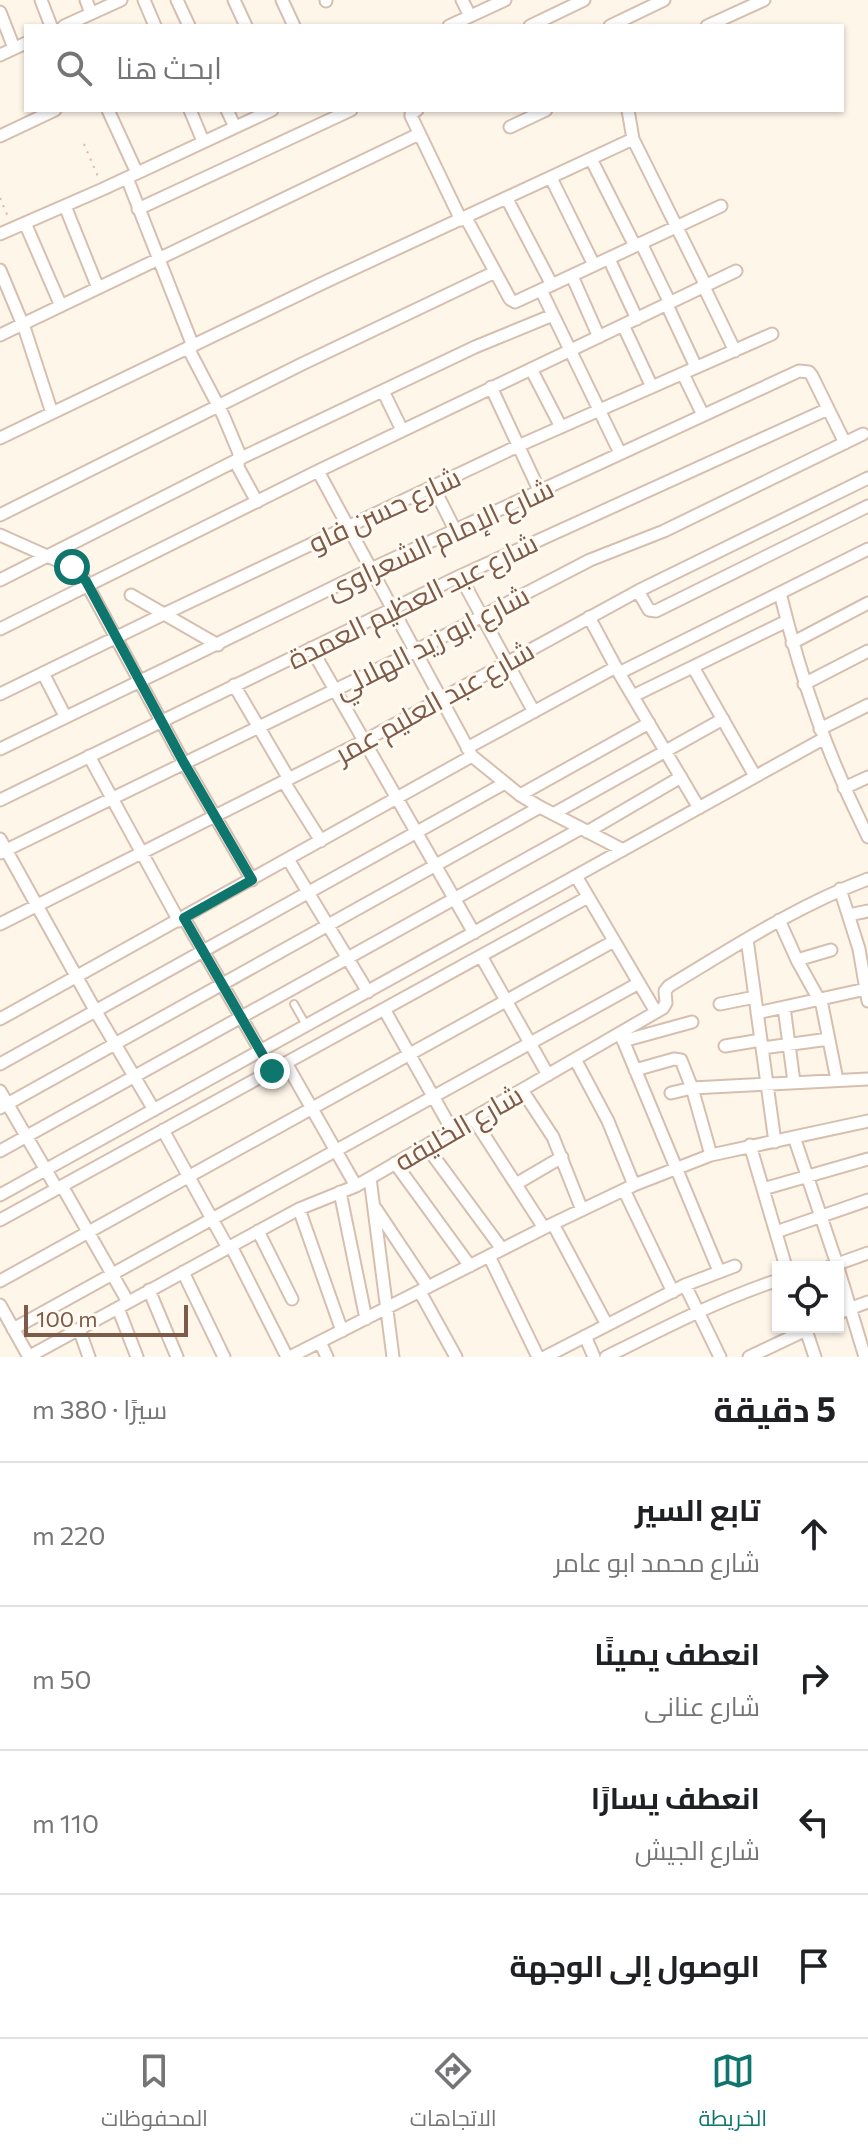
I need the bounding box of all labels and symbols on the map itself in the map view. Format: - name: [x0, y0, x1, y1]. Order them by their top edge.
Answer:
- street label: شارع حسن فاو: [302, 459, 467, 562]
- street label: شارع الإمام الشعراوى: [320, 470, 560, 609]
- street label: شارع عبد العظيم العمدة: [281, 525, 544, 679]
- route start: [54, 549, 90, 585]
- street label: شارع ابو زيد الهلالي: [328, 577, 537, 710]
- street label: شارع عبد العليم عمر: [327, 632, 541, 774]
- route end: [254, 1053, 290, 1089]
- street label: شارع الخليفه: [388, 1077, 530, 1180]
- scale bar: [24, 1301, 188, 1337]

